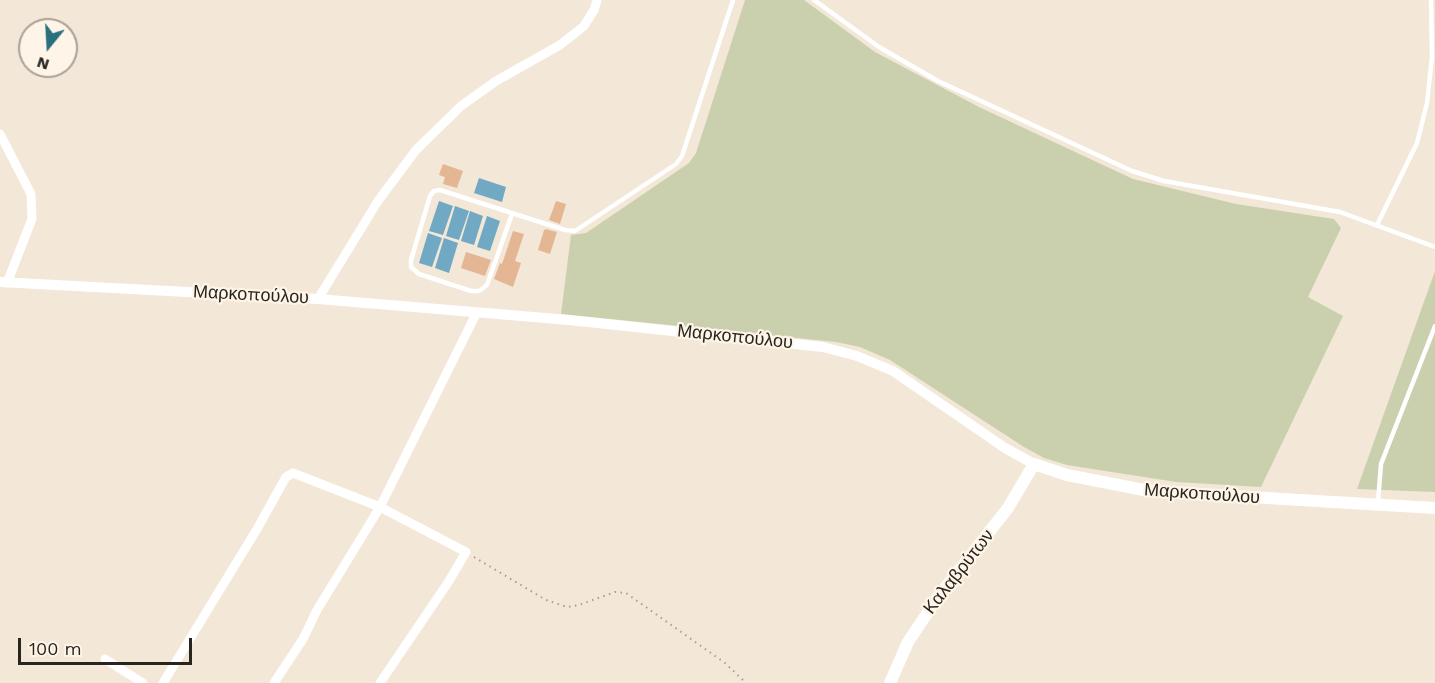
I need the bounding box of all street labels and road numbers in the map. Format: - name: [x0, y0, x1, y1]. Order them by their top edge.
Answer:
- street label: Μαρκοπούλου: [192, 281, 310, 309]
- street label: Μαρκοπούλου: [676, 320, 794, 354]
- street label: Μαρκοπούλου: [1143, 479, 1261, 509]
- street label: Καλαβρύτων: [919, 525, 999, 619]

